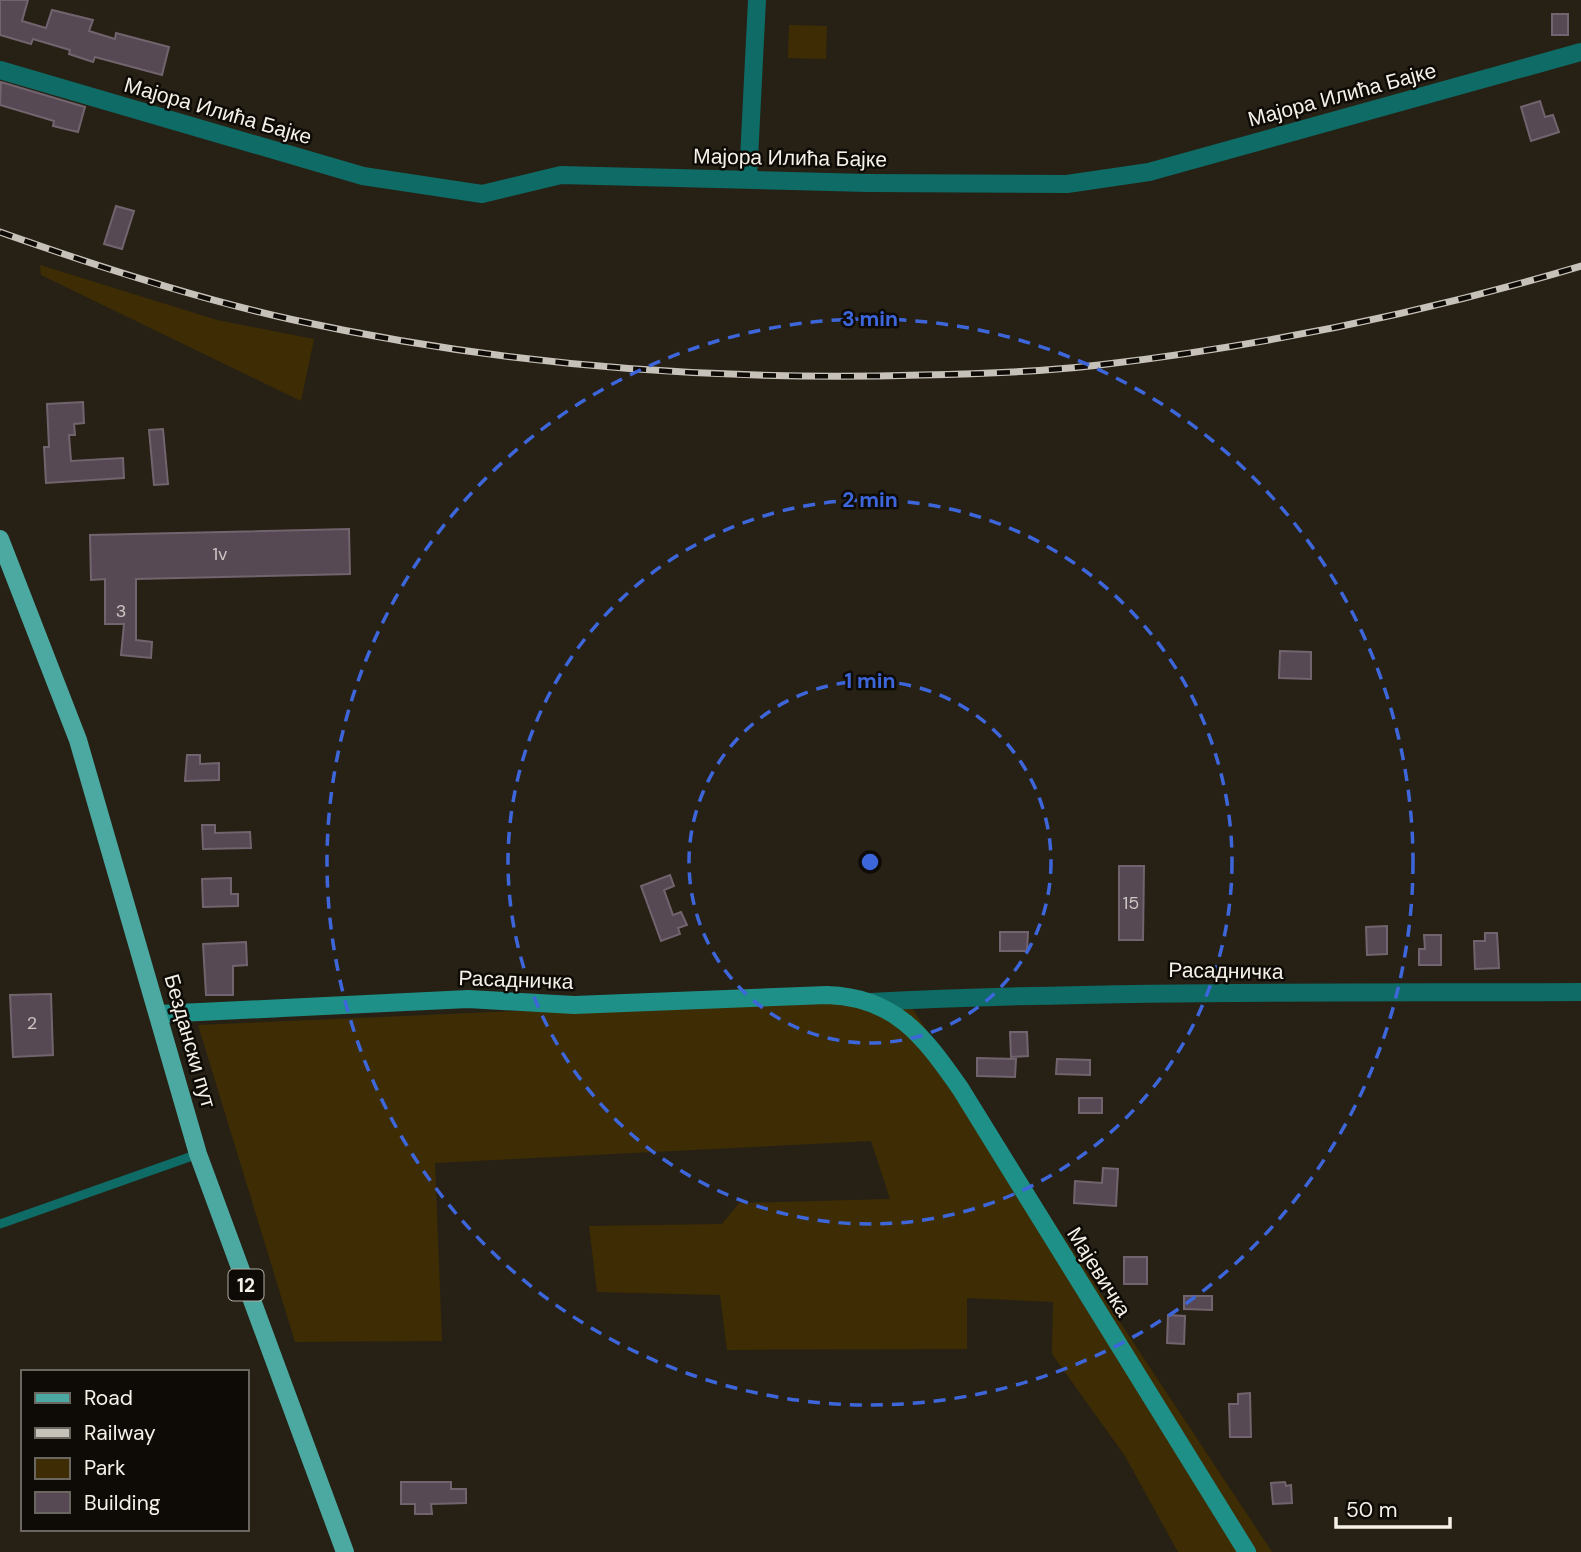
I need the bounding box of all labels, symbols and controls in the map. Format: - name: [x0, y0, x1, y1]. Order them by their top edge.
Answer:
- street label: Мајора Илића Бајке: [1245, 56, 1439, 134]
- street label: Мајора Илића Бајке: [121, 71, 315, 151]
- street label: Мајора Илића Бајке: [693, 142, 887, 174]
- text: 3 min: [842, 305, 898, 333]
- text: 2 min: [842, 486, 898, 514]
- house number: 1v: [212, 542, 228, 566]
- house number: 3: [116, 599, 126, 623]
- text: 1 min: [844, 667, 896, 695]
- centre of rings: [858, 850, 882, 874]
- house number: 15: [1123, 891, 1139, 915]
- street label: Расадничка: [1168, 956, 1284, 986]
- street label: Расадничка: [458, 964, 574, 996]
- street label: Бездански пут: [157, 971, 223, 1112]
- house number: 2: [27, 1011, 37, 1035]
- street label: Мајевичка: [1060, 1222, 1138, 1322]
- road number: 12: [229, 1270, 264, 1301]
- legend: [21, 1370, 248, 1531]
- text: Road: [84, 1384, 133, 1412]
- text: Railway: [84, 1419, 156, 1447]
- text: Park: [84, 1454, 126, 1482]
- scale bar: [1336, 1486, 1450, 1530]
- text: Building: [84, 1489, 161, 1517]
- text: 50 m: [1346, 1496, 1397, 1524]

